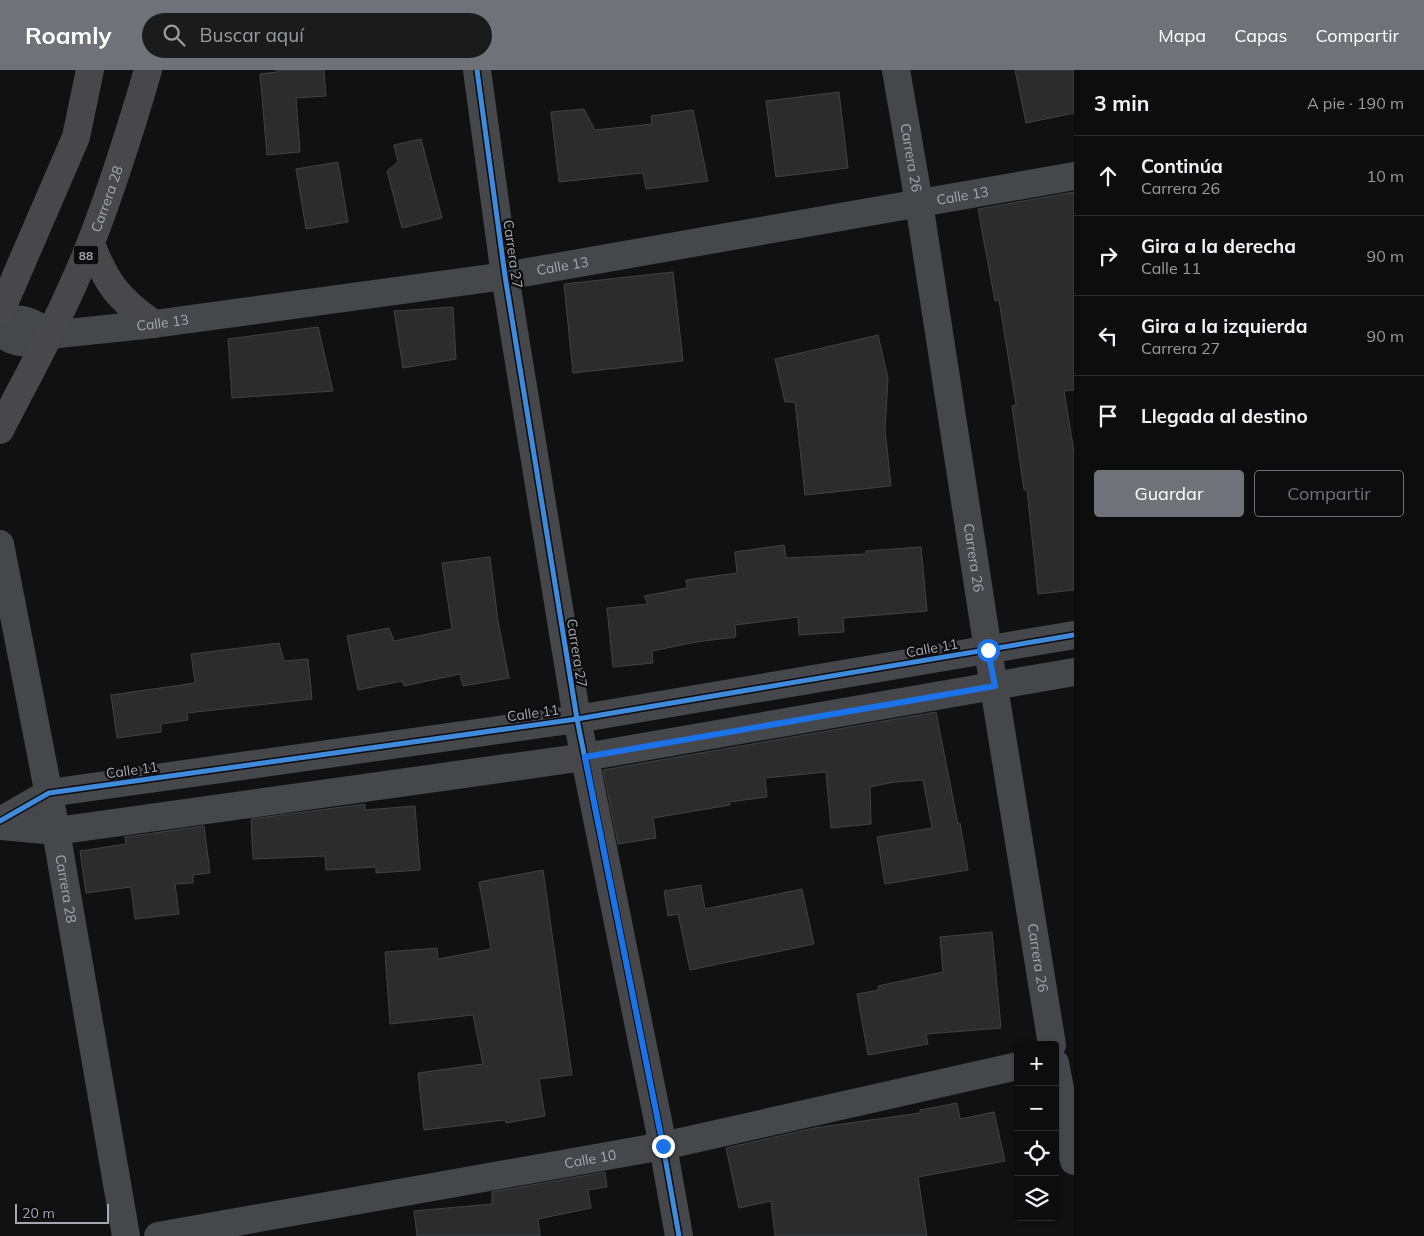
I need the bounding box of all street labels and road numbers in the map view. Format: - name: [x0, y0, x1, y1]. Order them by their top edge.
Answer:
- street label: Carrera 26: [896, 122, 926, 193]
- street label: Carrera 28: [87, 163, 127, 235]
- street label: Calle 13: [935, 182, 990, 209]
- street label: Carrera 27: [499, 218, 527, 290]
- road number: 88: [74, 246, 98, 264]
- street label: Calle 13: [535, 252, 590, 279]
- street label: Calle 13: [136, 310, 190, 335]
- street label: Carrera 26: [960, 522, 988, 593]
- street label: Carrera 27: [563, 617, 591, 689]
- street label: Calle 11: [905, 635, 959, 661]
- street label: Calle 11: [506, 700, 560, 726]
- street label: Calle 11: [105, 757, 159, 783]
- street label: Carrera 28: [51, 853, 81, 924]
- street label: Carrera 26: [1023, 922, 1052, 993]
- street label: Calle 10: [563, 1146, 618, 1172]

